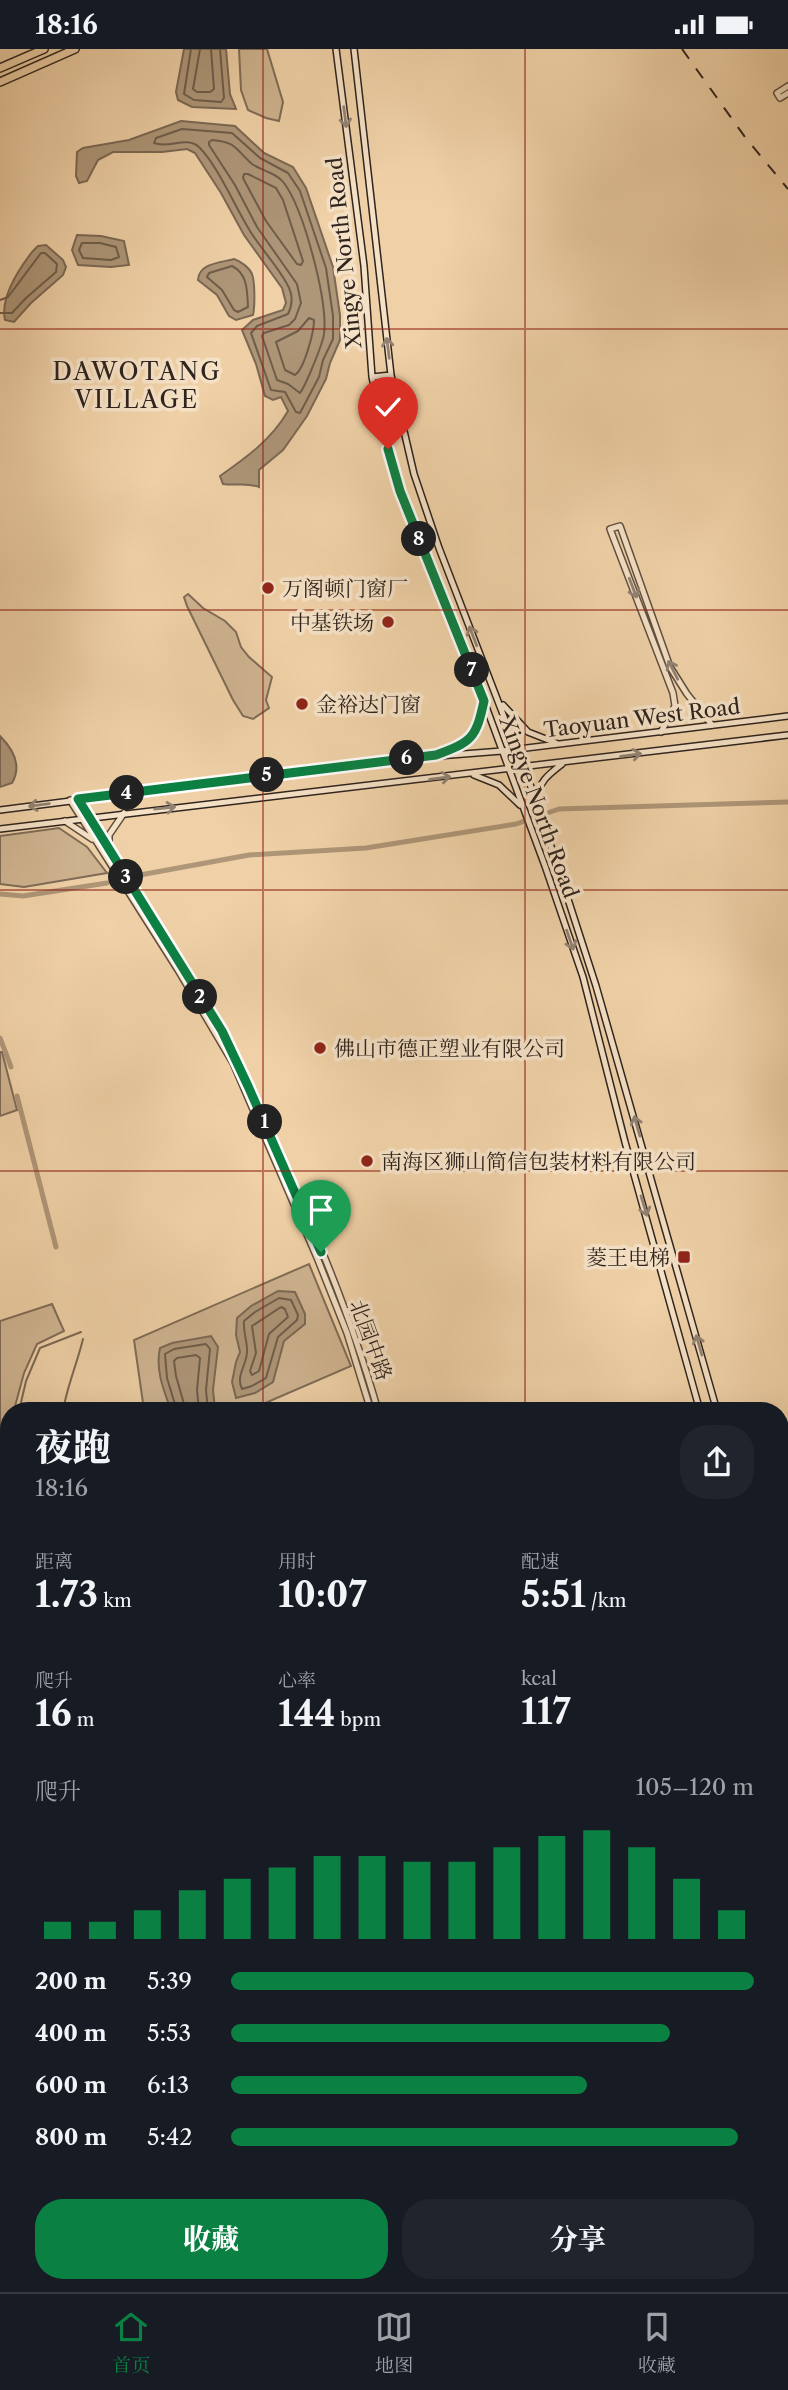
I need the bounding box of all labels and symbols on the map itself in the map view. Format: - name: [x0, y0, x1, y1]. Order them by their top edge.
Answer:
- one-way arrow: [338, 105, 351, 128]
- street label: Xingye North Road: [321, 156, 367, 351]
- one-way arrow: [381, 337, 394, 360]
- district label: DAWOTANG VILLAGE: [53, 357, 221, 414]
- pin: [358, 377, 418, 449]
- pin: 8: [402, 521, 436, 557]
- place label: 万阁顿门窗厂: [282, 576, 408, 601]
- one-way arrow: [627, 577, 640, 599]
- marker: 万阁顿门窗厂: [260, 580, 276, 596]
- place label: 中基铁场: [290, 610, 374, 635]
- marker: 中基铁场: [380, 614, 396, 630]
- one-way arrow: [466, 625, 479, 647]
- pin: 7: [454, 653, 490, 687]
- one-way arrow: [665, 660, 679, 681]
- place label: 金裕达门窗: [316, 692, 421, 717]
- street label: Taoyuan West Road: [542, 694, 742, 742]
- marker: 金裕达门窗: [294, 696, 310, 712]
- street label: Xingye North Road: [494, 711, 584, 902]
- pin: 6: [390, 741, 424, 775]
- one-way arrow: [619, 748, 642, 761]
- pin: 5: [250, 757, 284, 793]
- one-way arrow: [428, 771, 451, 784]
- pin: 4: [110, 775, 144, 811]
- one-way arrow: [28, 798, 51, 811]
- one-way arrow: [153, 802, 176, 815]
- pin: 3: [108, 859, 144, 895]
- one-way arrow: [564, 929, 577, 951]
- pin: 2: [182, 979, 218, 1014]
- place label: 佛山市德正塑业有限公司: [334, 1036, 565, 1061]
- marker: 佛山市德正塑业有限公司: [312, 1040, 328, 1056]
- pin: 1: [247, 1105, 282, 1139]
- one-way arrow: [630, 1115, 643, 1138]
- place label: 南海区狮山简信包装材料有限公司: [381, 1149, 696, 1174]
- marker: 南海区狮山简信包装材料有限公司: [359, 1153, 375, 1169]
- pin: [291, 1180, 351, 1252]
- one-way arrow: [638, 1195, 651, 1217]
- place label: 菱王电梯: [586, 1245, 670, 1270]
- marker: 菱王电梯: [676, 1249, 692, 1265]
- street label: 北园中路: [345, 1296, 397, 1384]
- one-way arrow: [692, 1334, 705, 1357]

